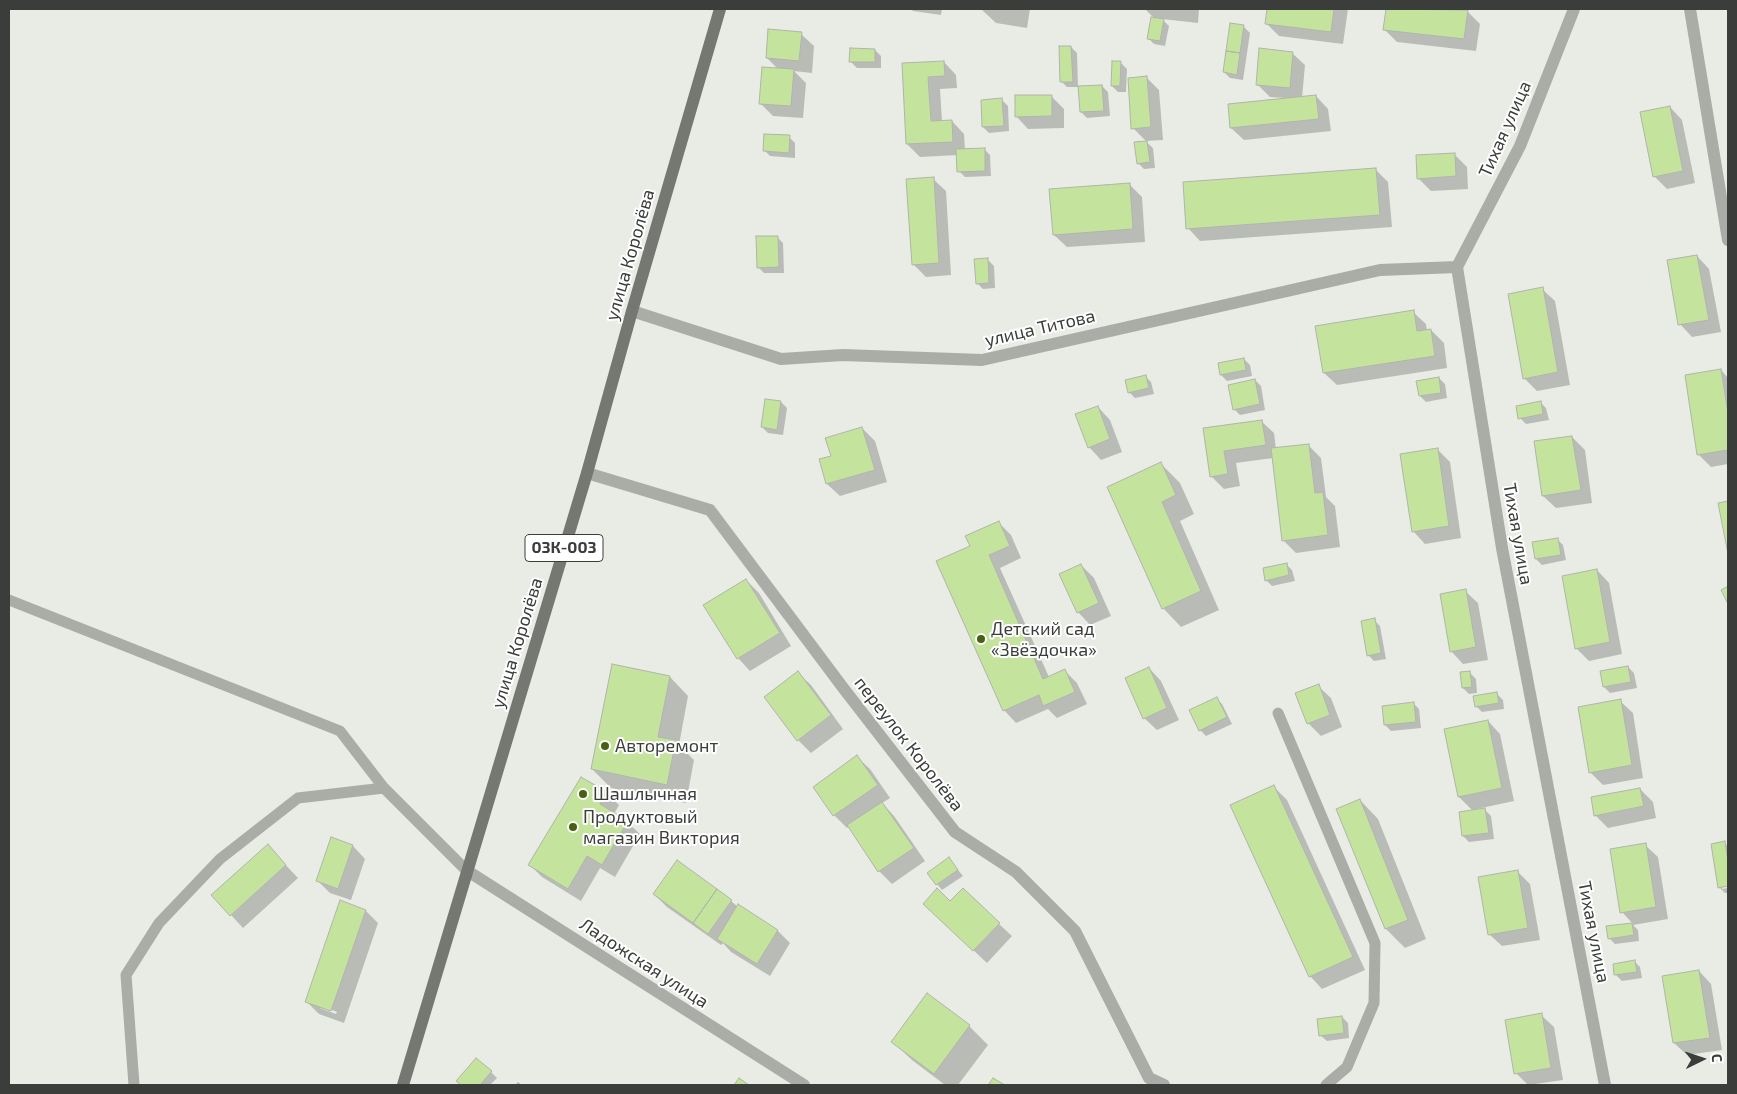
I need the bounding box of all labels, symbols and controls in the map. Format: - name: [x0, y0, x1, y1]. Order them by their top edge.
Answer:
- street label: Тихая улица: [1474, 78, 1536, 180]
- street label: улица Королёва: [601, 187, 659, 323]
- street label: улица Титова: [983, 305, 1097, 351]
- street label: Тихая улица: [1498, 481, 1538, 587]
- road number: 03К-003: [525, 534, 603, 562]
- street label: улица Королёва: [487, 575, 547, 711]
- place label: Детский сад «Звёздочка»: [991, 618, 1097, 660]
- marker: Детский сад «Звёздочка»: [975, 633, 987, 645]
- street label: переулок Королёва: [850, 673, 968, 815]
- place label: Авторемонт: [615, 735, 718, 757]
- marker: Авторемонт: [599, 740, 611, 752]
- place label: Шашлычная: [593, 783, 697, 805]
- marker: Шашлычная: [577, 788, 589, 800]
- place label: Продуктовый магазин Виктория: [583, 806, 740, 849]
- marker: Продуктовый магазин Виктория: [567, 821, 579, 833]
- street label: Тихая улица: [1574, 879, 1614, 985]
- street label: Ладожская улица: [576, 913, 712, 1013]
- north arrow: [1677, 1034, 1727, 1084]
- text: С: [1709, 1053, 1726, 1063]

